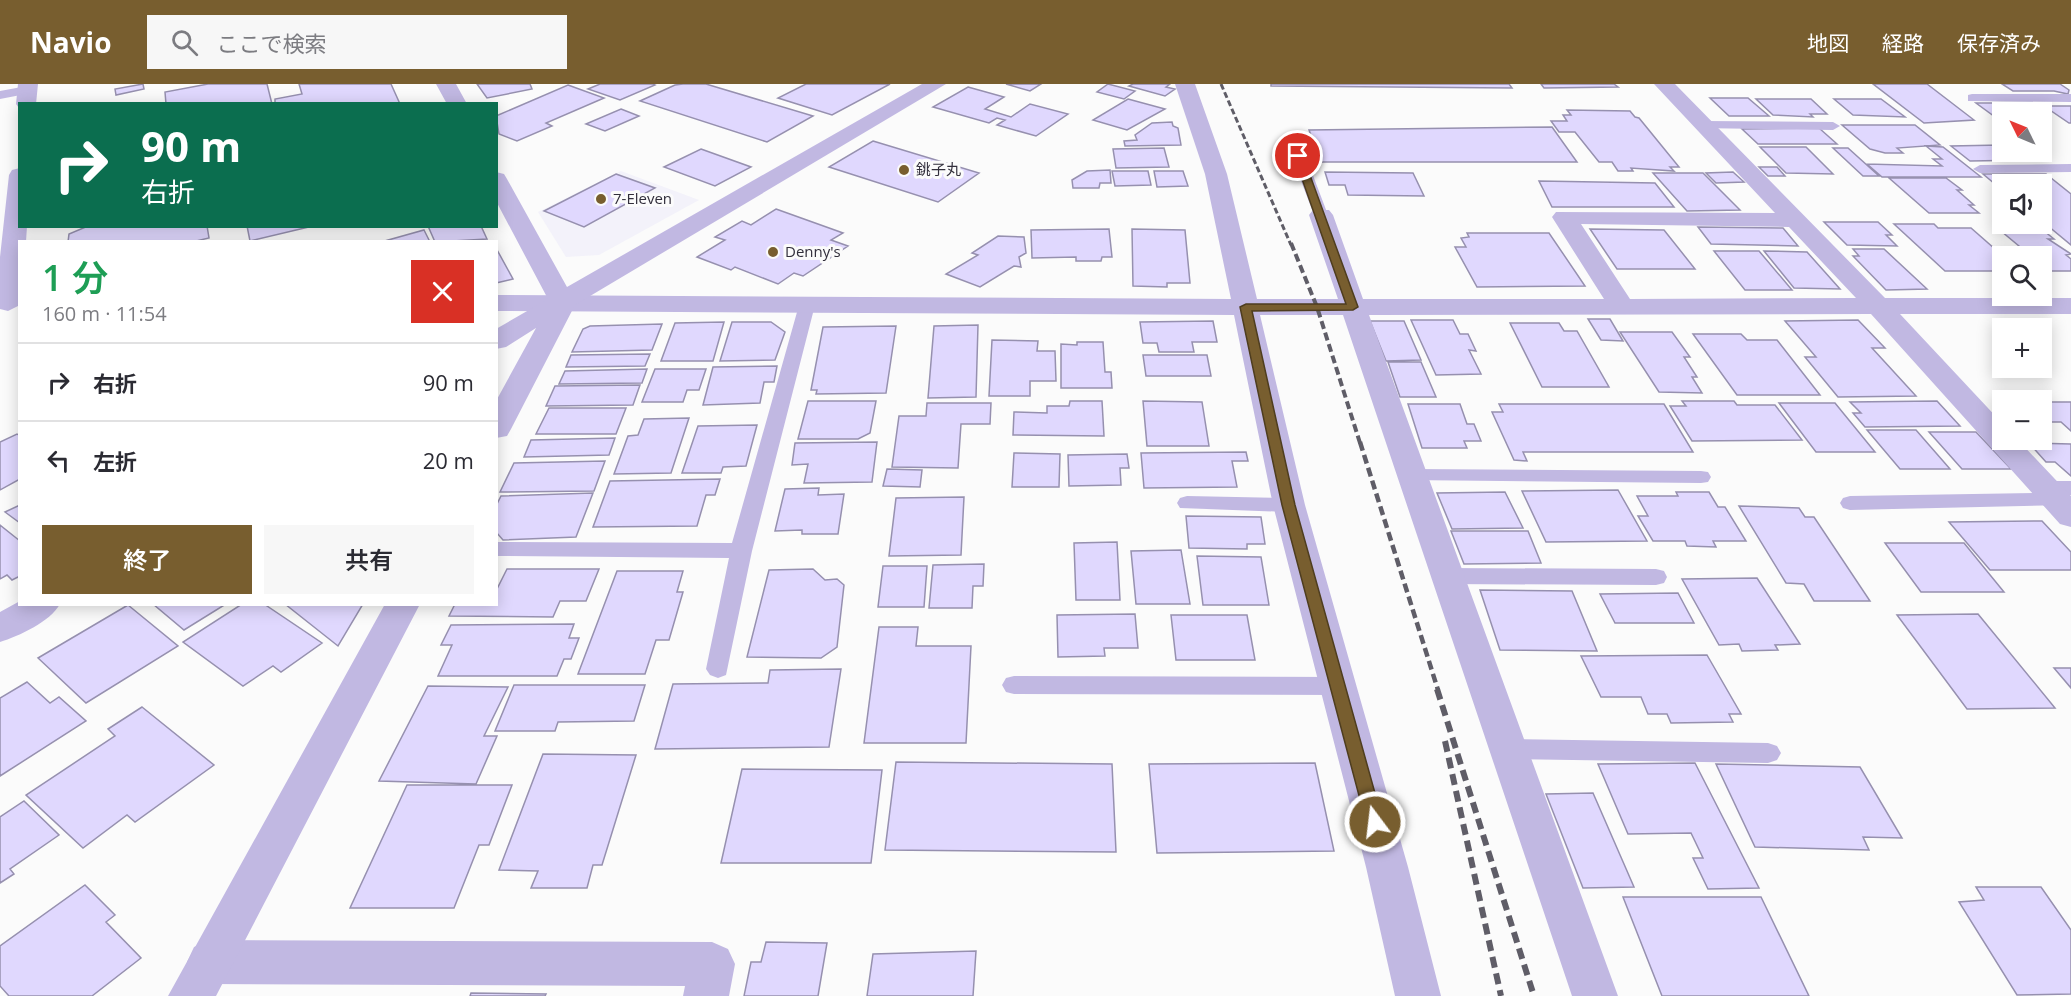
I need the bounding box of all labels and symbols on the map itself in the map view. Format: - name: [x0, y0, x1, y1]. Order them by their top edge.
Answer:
- north arrow: [1992, 102, 2052, 162]
- pin: [1272, 130, 1323, 181]
- place label: 銚子丸: [916, 159, 961, 179]
- marker: 銚子丸: [897, 163, 911, 177]
- place label: 7-Eleven: [613, 188, 672, 208]
- marker: 7-Eleven: [594, 192, 608, 206]
- place label: Denny's: [785, 241, 841, 261]
- marker: Denny's: [766, 245, 780, 259]
- position arrow: [1343, 790, 1407, 854]

